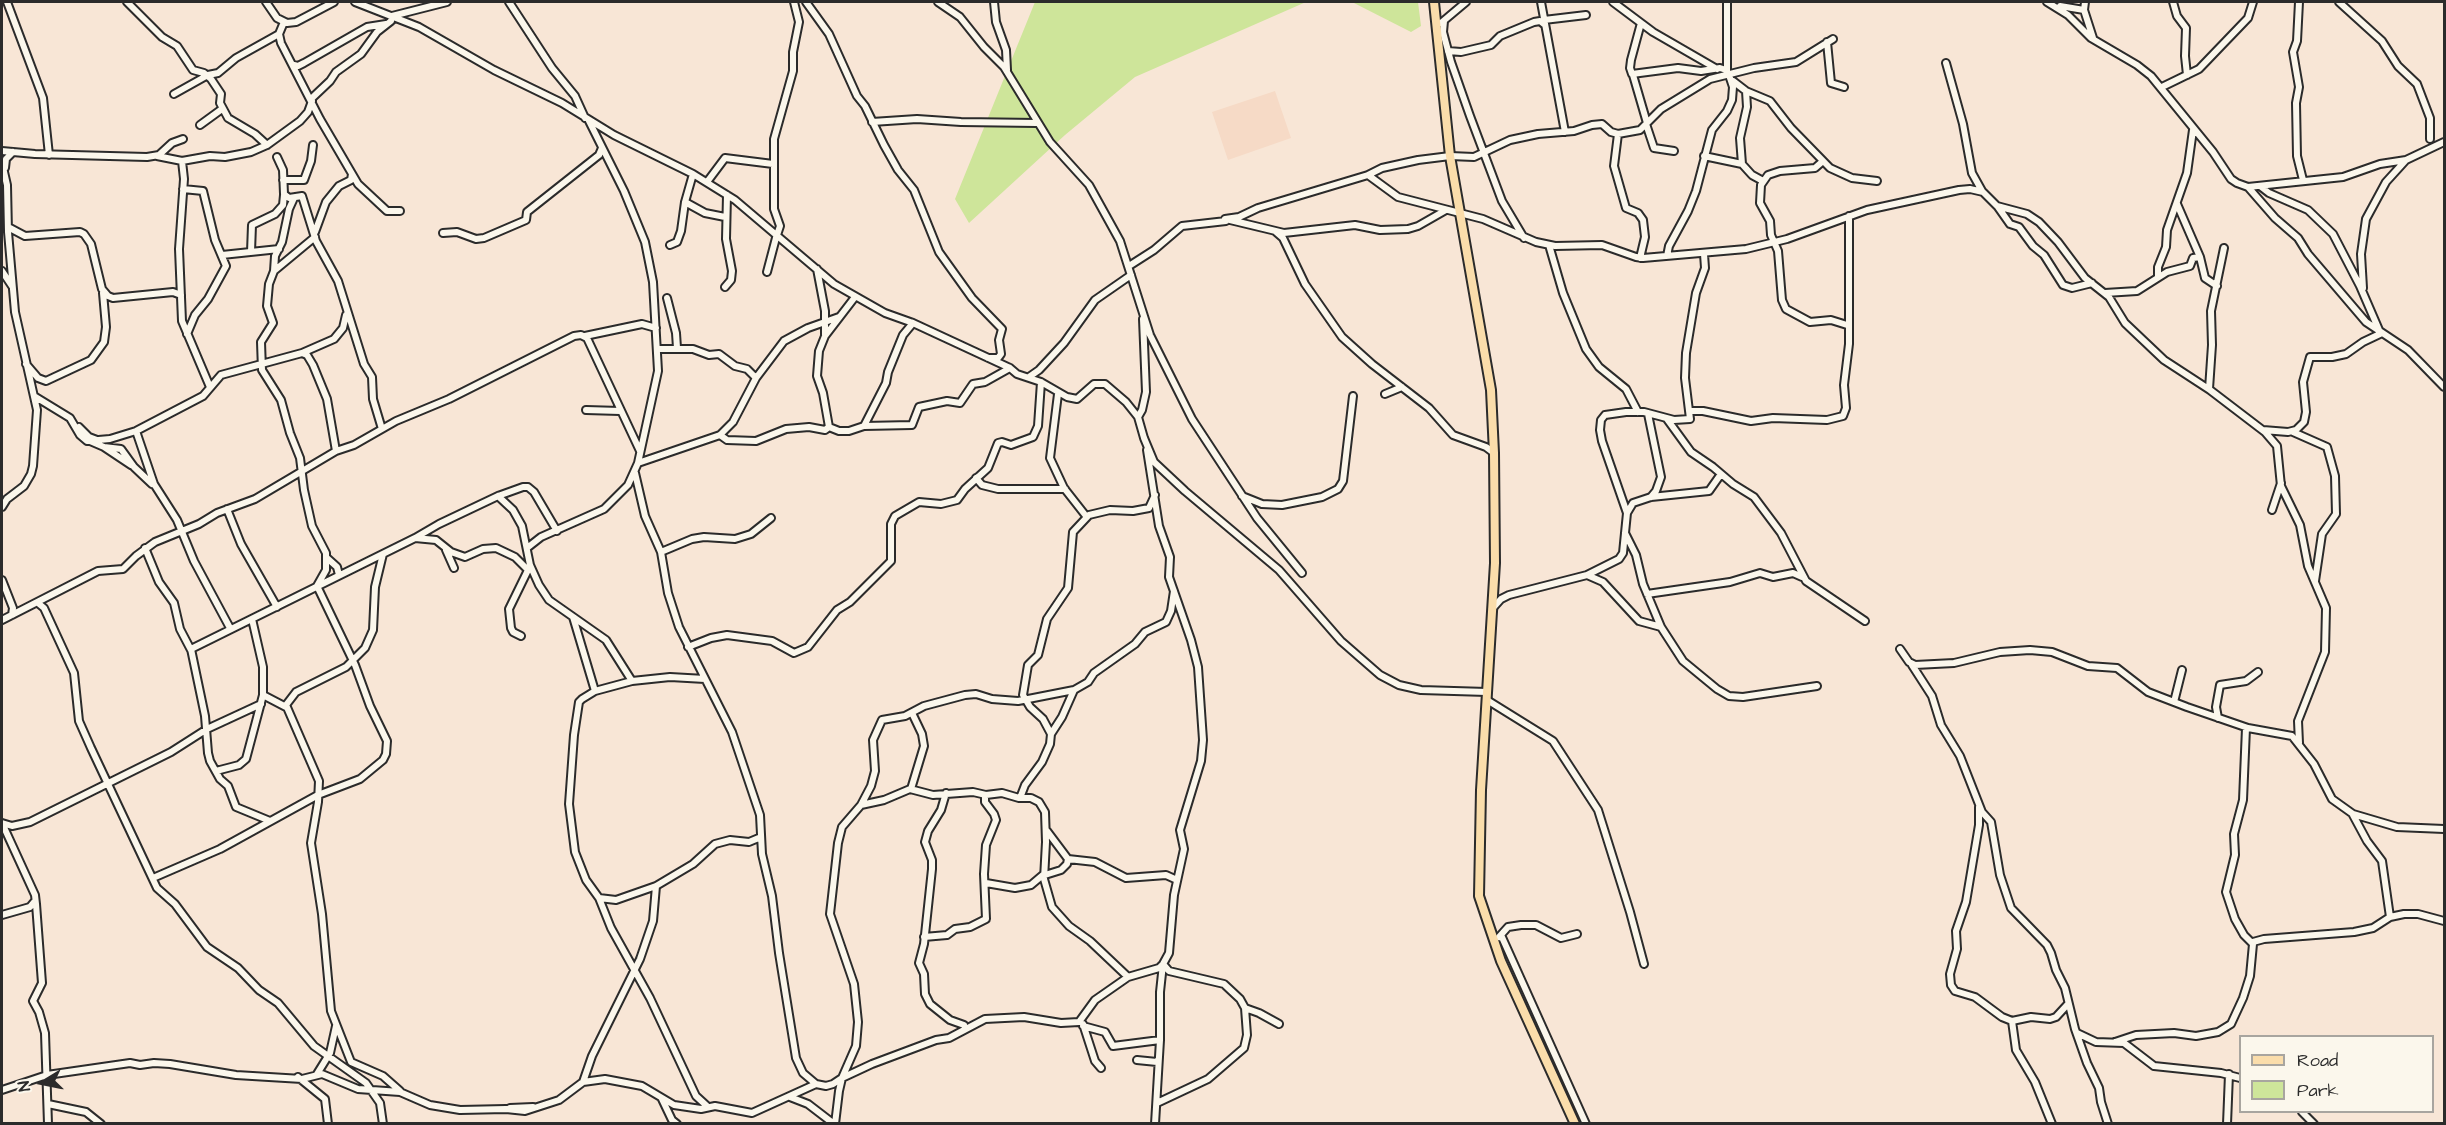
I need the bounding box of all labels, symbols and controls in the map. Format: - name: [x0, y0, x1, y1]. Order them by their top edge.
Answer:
- legend: [2239, 1035, 2434, 1113]
- text: Road: [2297, 1048, 2338, 1073]
- north arrow: [12, 1053, 72, 1113]
- text: Park: [2297, 1078, 2339, 1103]
- text: N: [13, 1079, 36, 1093]

